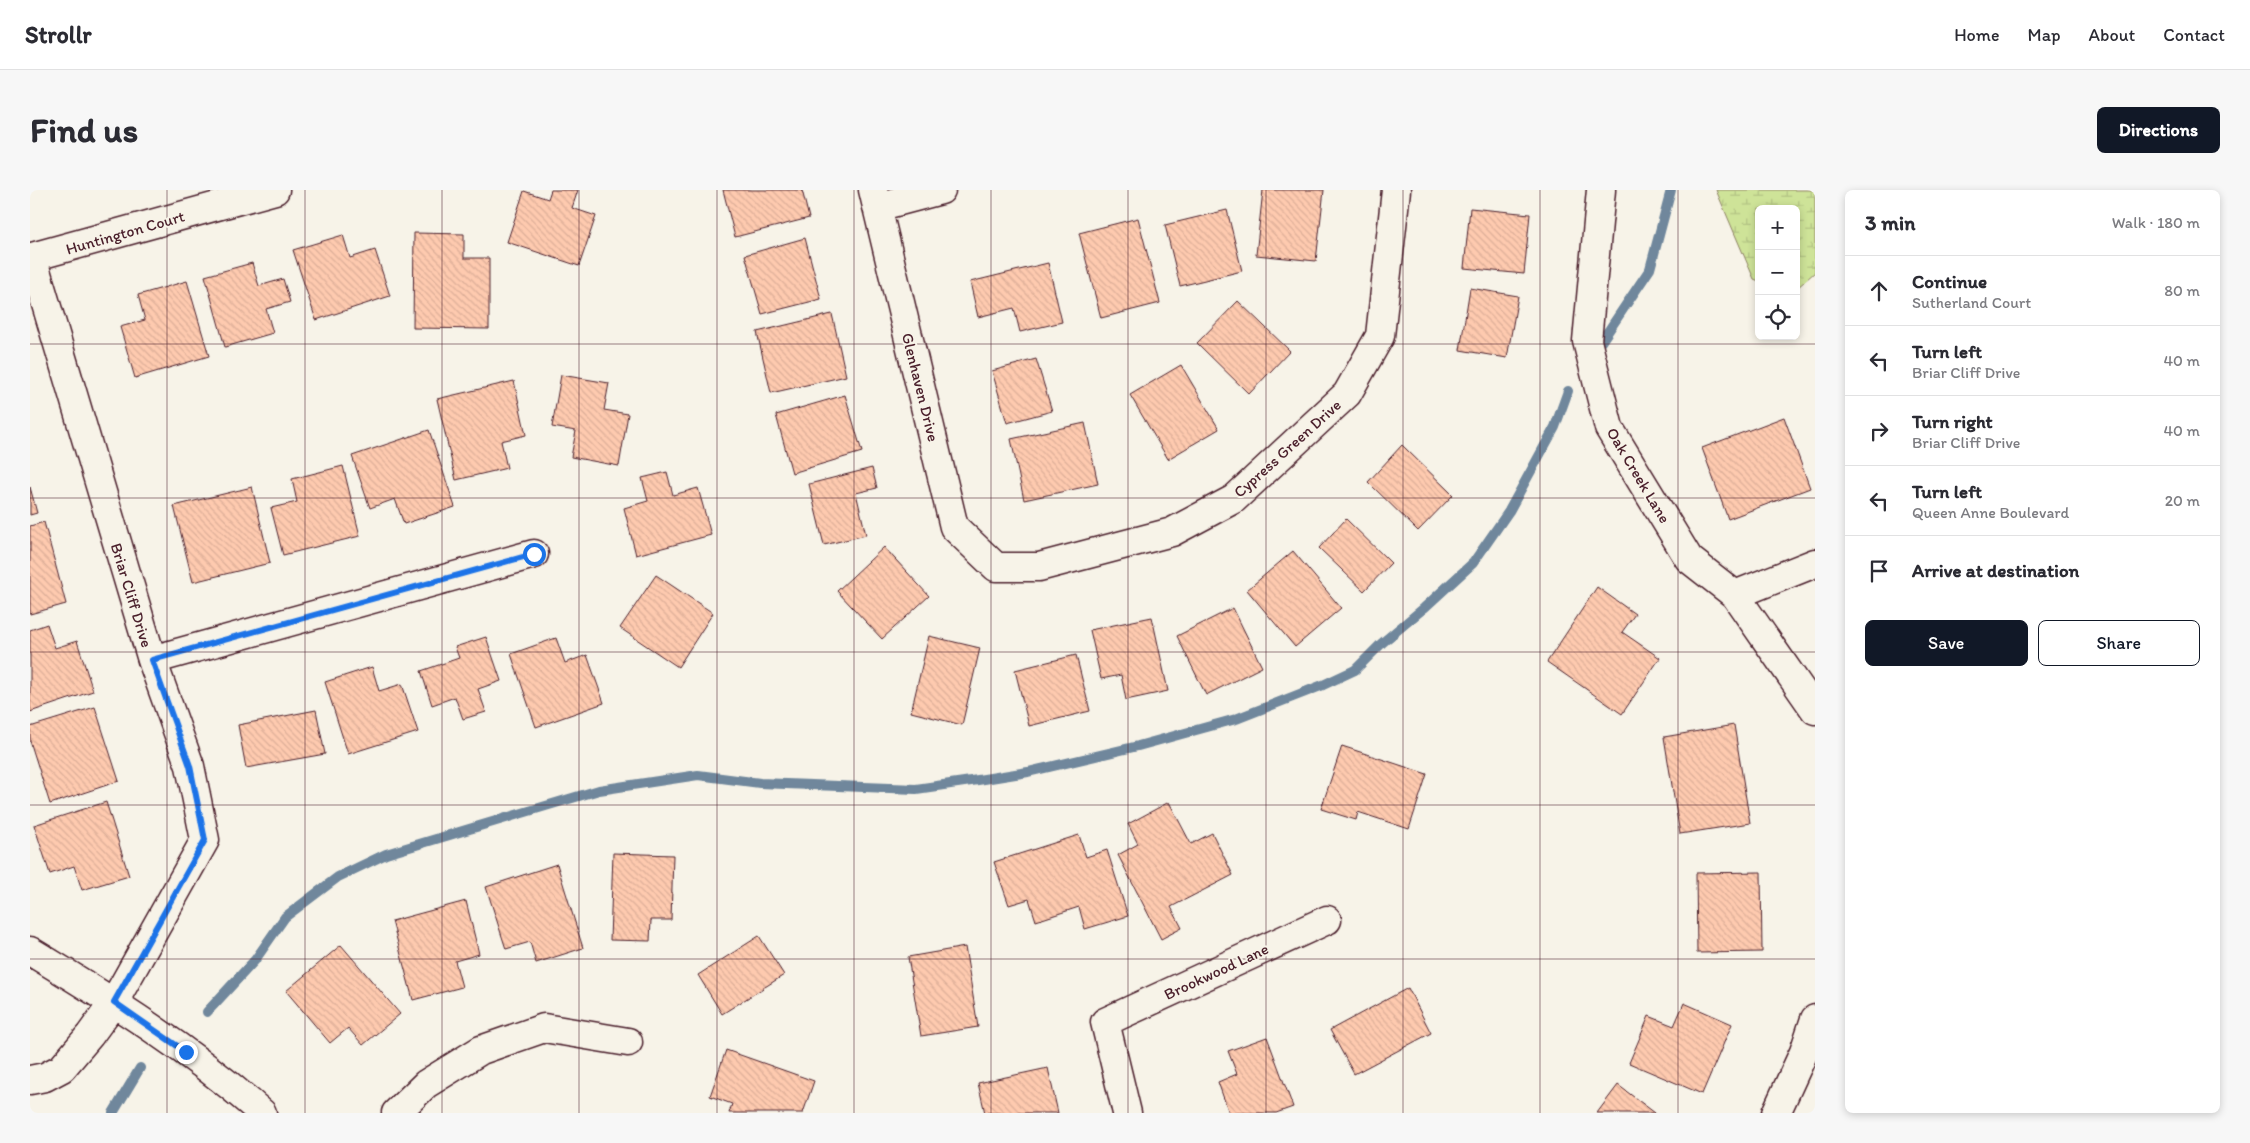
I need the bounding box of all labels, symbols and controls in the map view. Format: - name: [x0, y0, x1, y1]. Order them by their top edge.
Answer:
- text: Strollr: [25, 20, 91, 49]
- text: Home: [1954, 24, 2000, 46]
- text: Map: [2028, 24, 2061, 46]
- text: About: [2089, 24, 2135, 46]
- text: Contact: [2163, 24, 2225, 46]
- button: Directions: [2097, 107, 2220, 153]
- text: Find us: [30, 109, 138, 151]
- map controls: [1755, 205, 1800, 340]
- button: +: [1755, 205, 1800, 250]
- street label: Huntington Court: [64, 206, 187, 259]
- text: 3 min: [1865, 210, 1915, 235]
- text: Walk · 180 m: [2112, 213, 2200, 232]
- button: −: [1755, 250, 1800, 295]
- text: Continue: [1912, 270, 1987, 293]
- icon: ahead: [1865, 277, 1893, 305]
- text: 80 m: [2164, 281, 2200, 300]
- text: Sutherland Court: [1912, 293, 2031, 312]
- button: locate: [1755, 295, 1800, 340]
- street label: Glenhaven Drive: [898, 331, 943, 443]
- text: Turn left: [1912, 340, 1982, 363]
- icon: left: [1865, 347, 1893, 375]
- text: 40 m: [2163, 351, 2200, 370]
- text: Briar Cliff Drive: [1912, 363, 2020, 382]
- street label: Cypress Green Drive: [1230, 395, 1345, 502]
- text: Turn right: [1912, 410, 1993, 433]
- icon: right: [1865, 417, 1893, 445]
- text: 40 m: [2163, 421, 2200, 440]
- street label: Oak Creek Lane: [1603, 424, 1675, 527]
- text: Briar Cliff Drive: [1912, 433, 2020, 452]
- text: Turn left: [1912, 480, 1982, 503]
- icon: left: [1865, 487, 1893, 515]
- text: 20 m: [2165, 491, 2200, 510]
- text: Queen Anne Boulevard: [1912, 503, 2069, 522]
- street label: Briar Cliff Drive: [107, 541, 156, 650]
- route start: [523, 543, 546, 566]
- icon: arrive: [1865, 557, 1893, 585]
- text: Arrive at destination: [1912, 559, 2079, 582]
- button: Save: [1865, 620, 2028, 666]
- button: Share: [2038, 620, 2200, 666]
- street label: Brookwood Lane: [1161, 939, 1272, 1004]
- route end: [175, 1041, 198, 1064]

